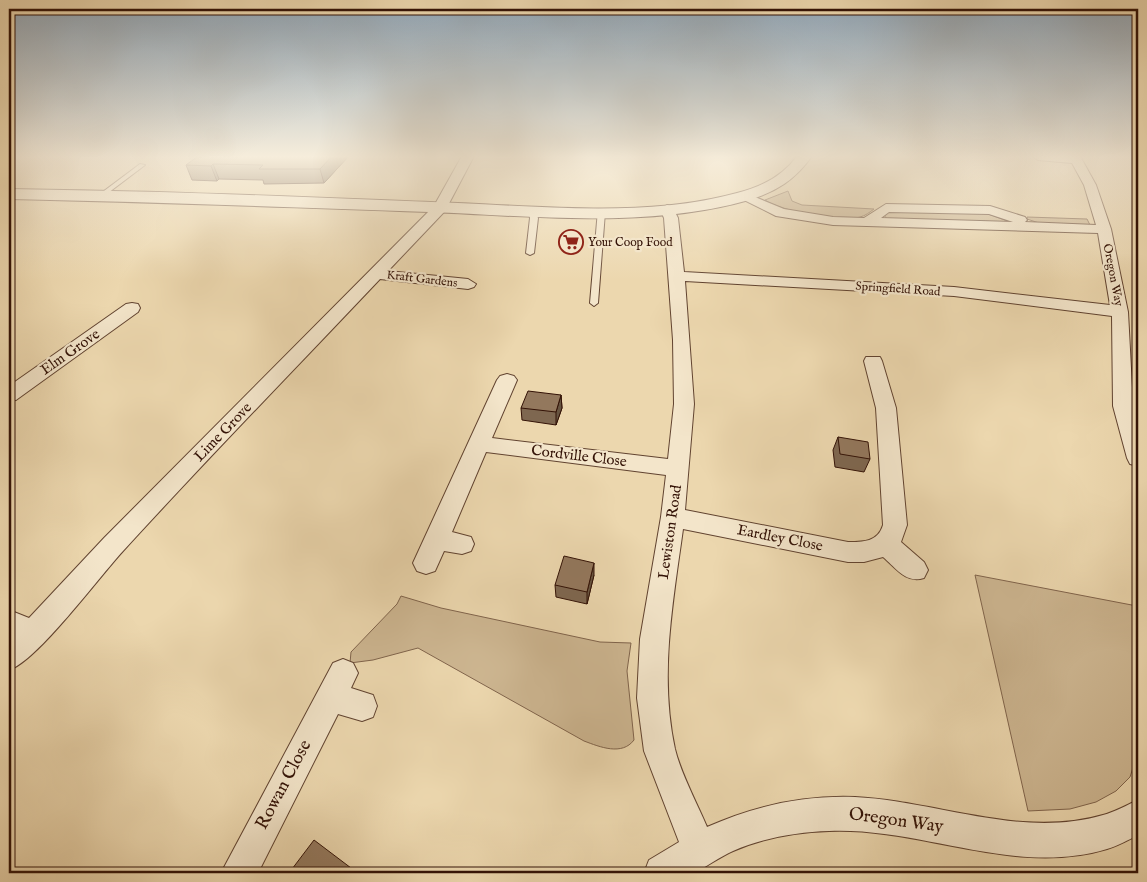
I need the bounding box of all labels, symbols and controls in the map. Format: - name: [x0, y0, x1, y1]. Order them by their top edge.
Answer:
- supermarket icon: Your Coop Food: [558, 229, 584, 255]
- place label: Your Coop Food: [588, 235, 673, 251]
- street label: Oregon Way: [1100, 242, 1126, 308]
- street label: Kraft Gardens: [386, 267, 458, 291]
- street label: Springfield Road: [855, 279, 942, 300]
- street label: Elm Grove: [37, 325, 103, 379]
- street label: Lime Grove: [190, 398, 256, 466]
- street label: Cordville Close: [530, 441, 628, 471]
- street label: Lewiston Road: [654, 483, 686, 580]
- street label: Eardley Close: [736, 520, 825, 556]
- street label: Rowan Close: [251, 736, 317, 834]
- street label: Oregon Way: [847, 803, 945, 839]

